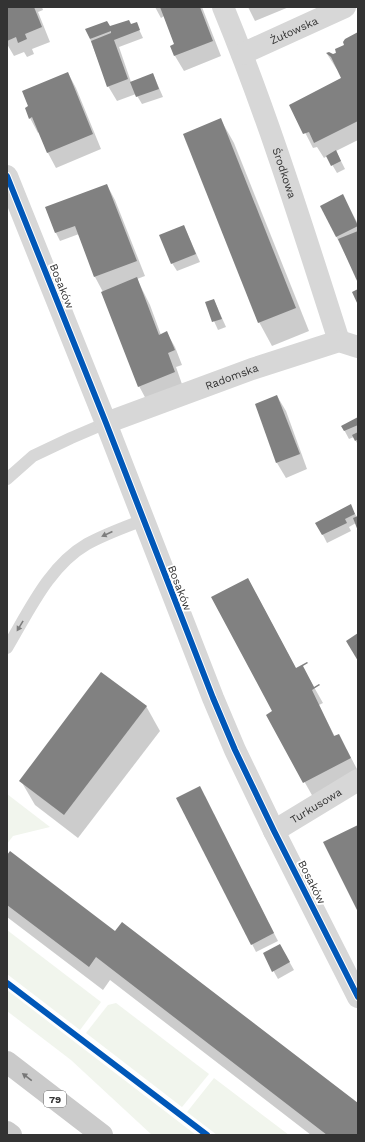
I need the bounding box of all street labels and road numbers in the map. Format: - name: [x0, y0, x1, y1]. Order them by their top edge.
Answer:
- street label: Żułowska: [268, 14, 320, 47]
- street label: Środkowa: [269, 146, 298, 200]
- street label: Bosaków: [47, 262, 76, 311]
- street label: Radomska: [203, 361, 260, 393]
- street label: Bosaków: [165, 564, 194, 613]
- street label: Turkusowa: [288, 785, 344, 827]
- street label: Bosaków: [295, 858, 328, 906]
- road number: 79: [44, 1091, 66, 1107]

